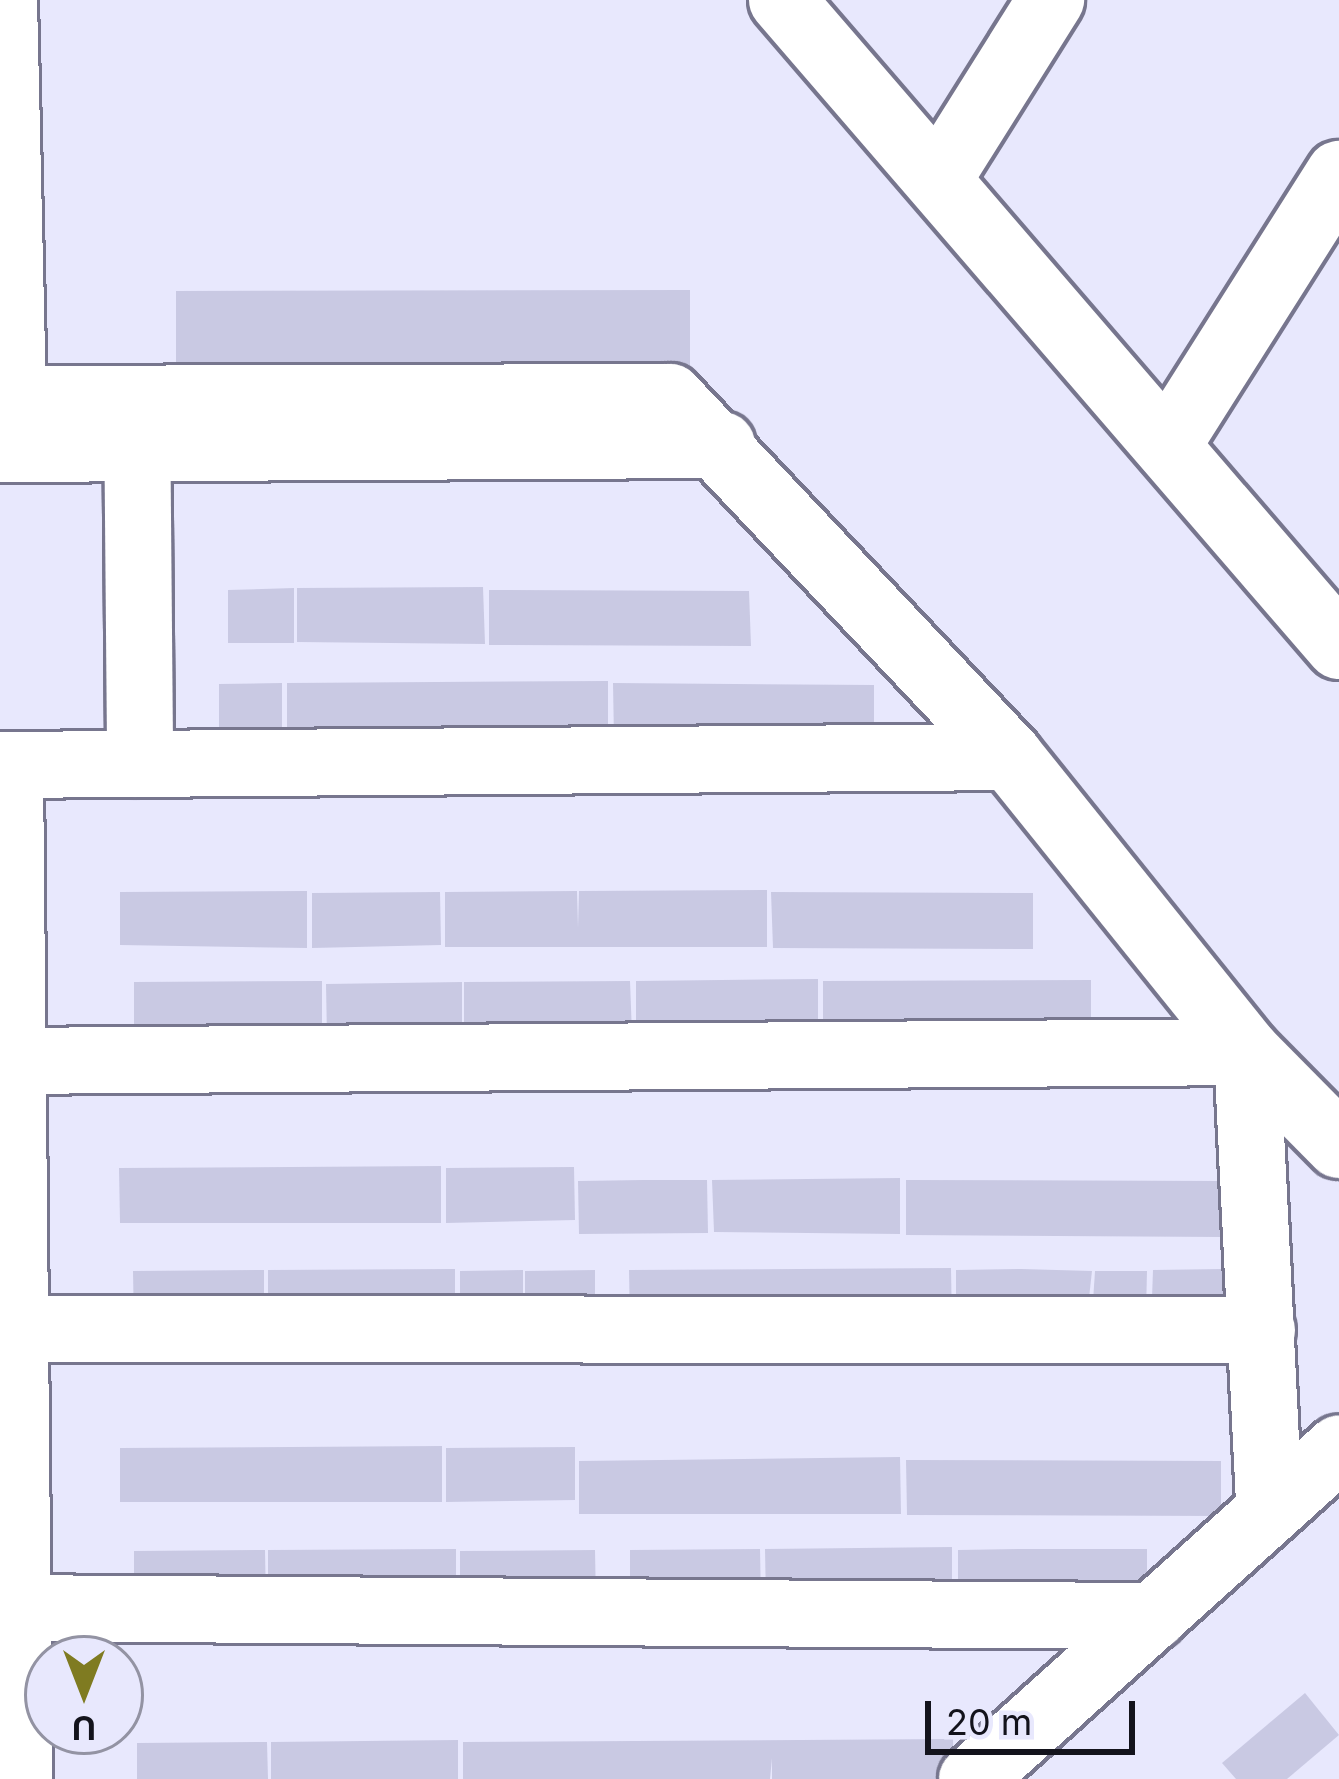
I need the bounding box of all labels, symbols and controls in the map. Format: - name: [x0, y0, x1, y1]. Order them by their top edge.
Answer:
- north arrow: [24, 1635, 144, 1755]
- scale bar: [931, 1677, 1141, 1751]
- text: 20 m: [946, 1700, 1032, 1744]
- text: U: [72, 1708, 96, 1748]

